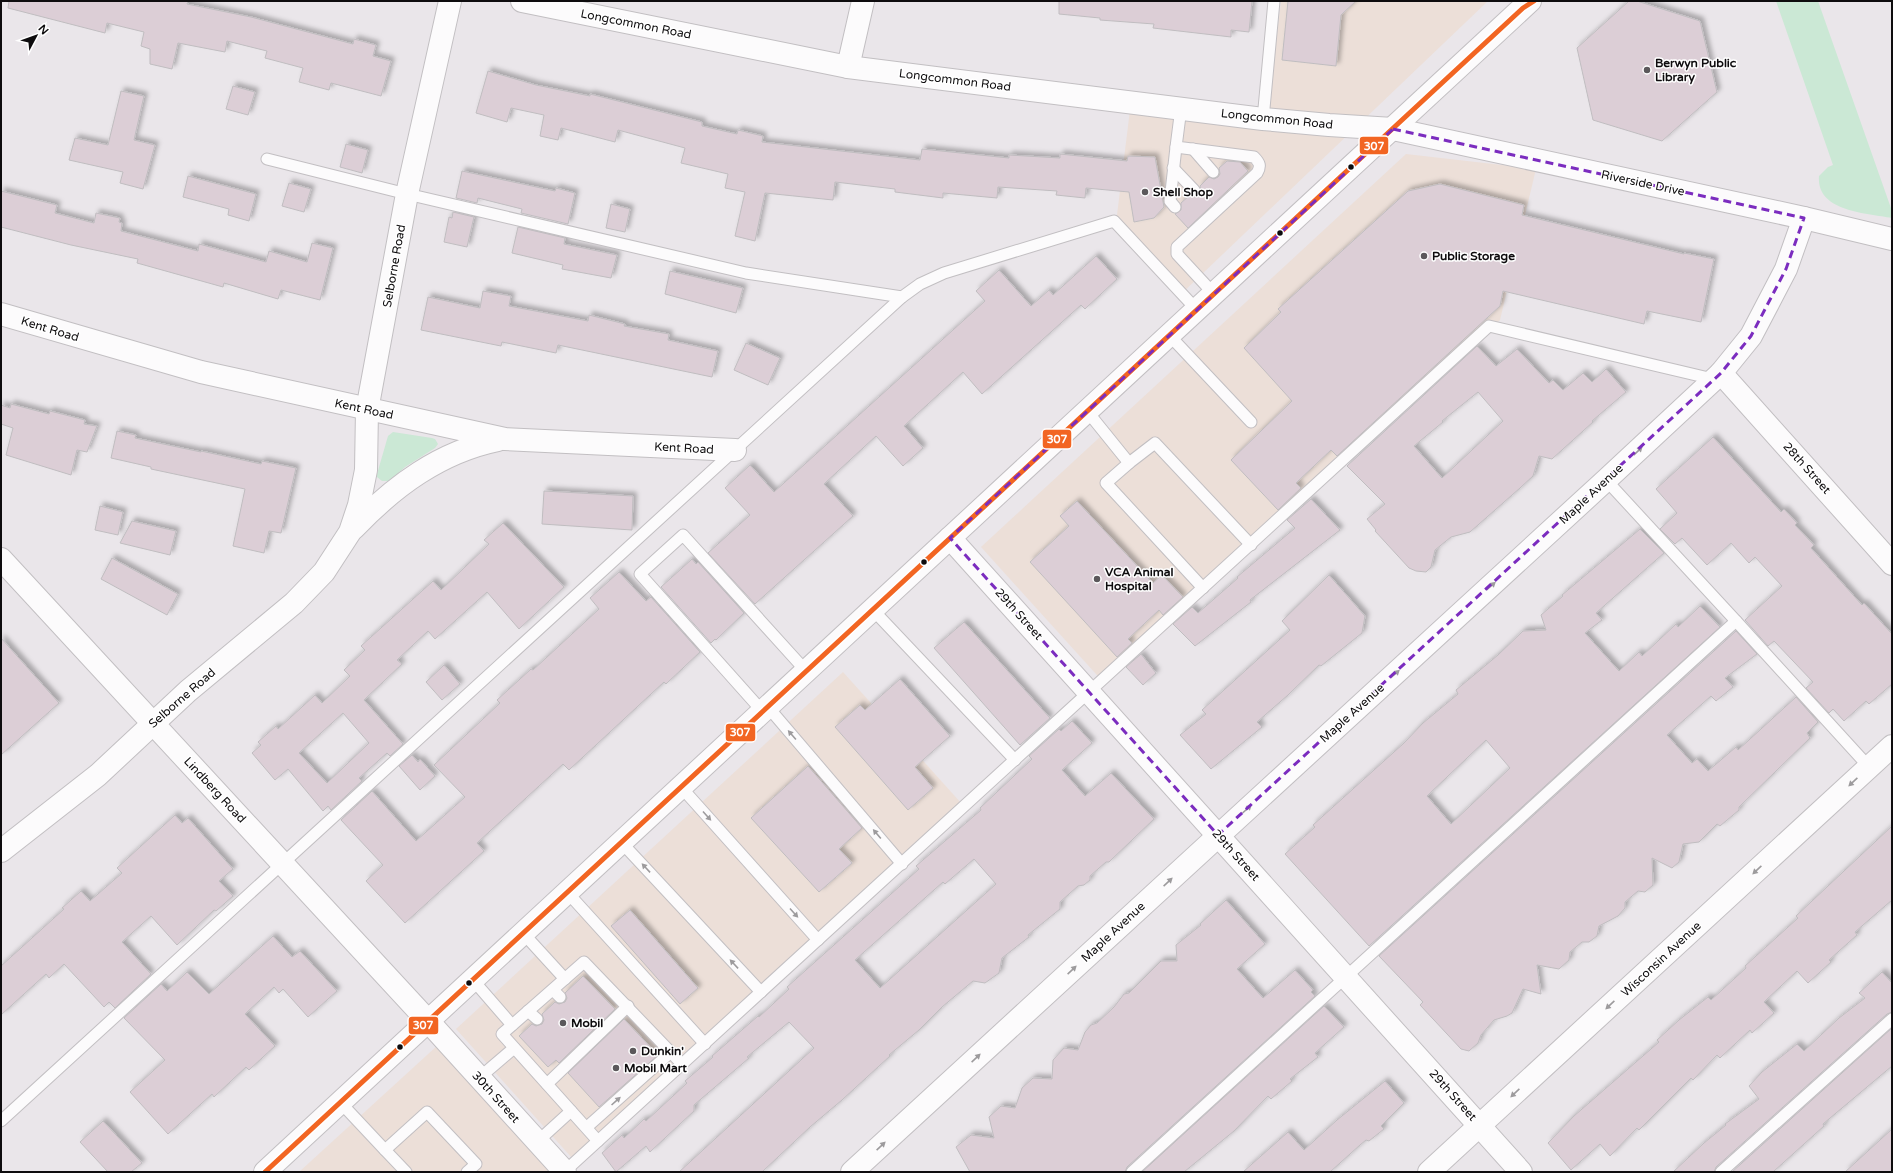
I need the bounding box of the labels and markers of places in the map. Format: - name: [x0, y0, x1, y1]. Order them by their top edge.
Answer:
- place label: Berwyn Public Library: [1655, 56, 1737, 85]
- marker: Berwyn Public Library: [1642, 65, 1652, 75]
- unlabelled marker: [1346, 162, 1356, 172]
- place label: Shell Shop: [1153, 185, 1213, 200]
- marker: Shell Shop: [1140, 187, 1150, 197]
- unlabelled marker: [1275, 228, 1285, 238]
- place label: Public Storage: [1432, 249, 1515, 264]
- marker: Public Storage: [1419, 251, 1429, 261]
- unlabelled marker: [919, 557, 929, 567]
- place label: VCA Animal Hospital: [1105, 565, 1174, 594]
- marker: VCA Animal Hospital: [1092, 574, 1102, 584]
- unlabelled marker: [464, 978, 474, 988]
- place label: Mobil: [571, 1016, 603, 1030]
- marker: Mobil: [558, 1018, 568, 1028]
- unlabelled marker: [395, 1042, 405, 1052]
- place label: Dunkin': [641, 1044, 684, 1058]
- marker: Dunkin': [628, 1046, 638, 1056]
- place label: Mobil Mart: [624, 1061, 687, 1075]
- marker: Mobil Mart: [611, 1063, 621, 1073]

